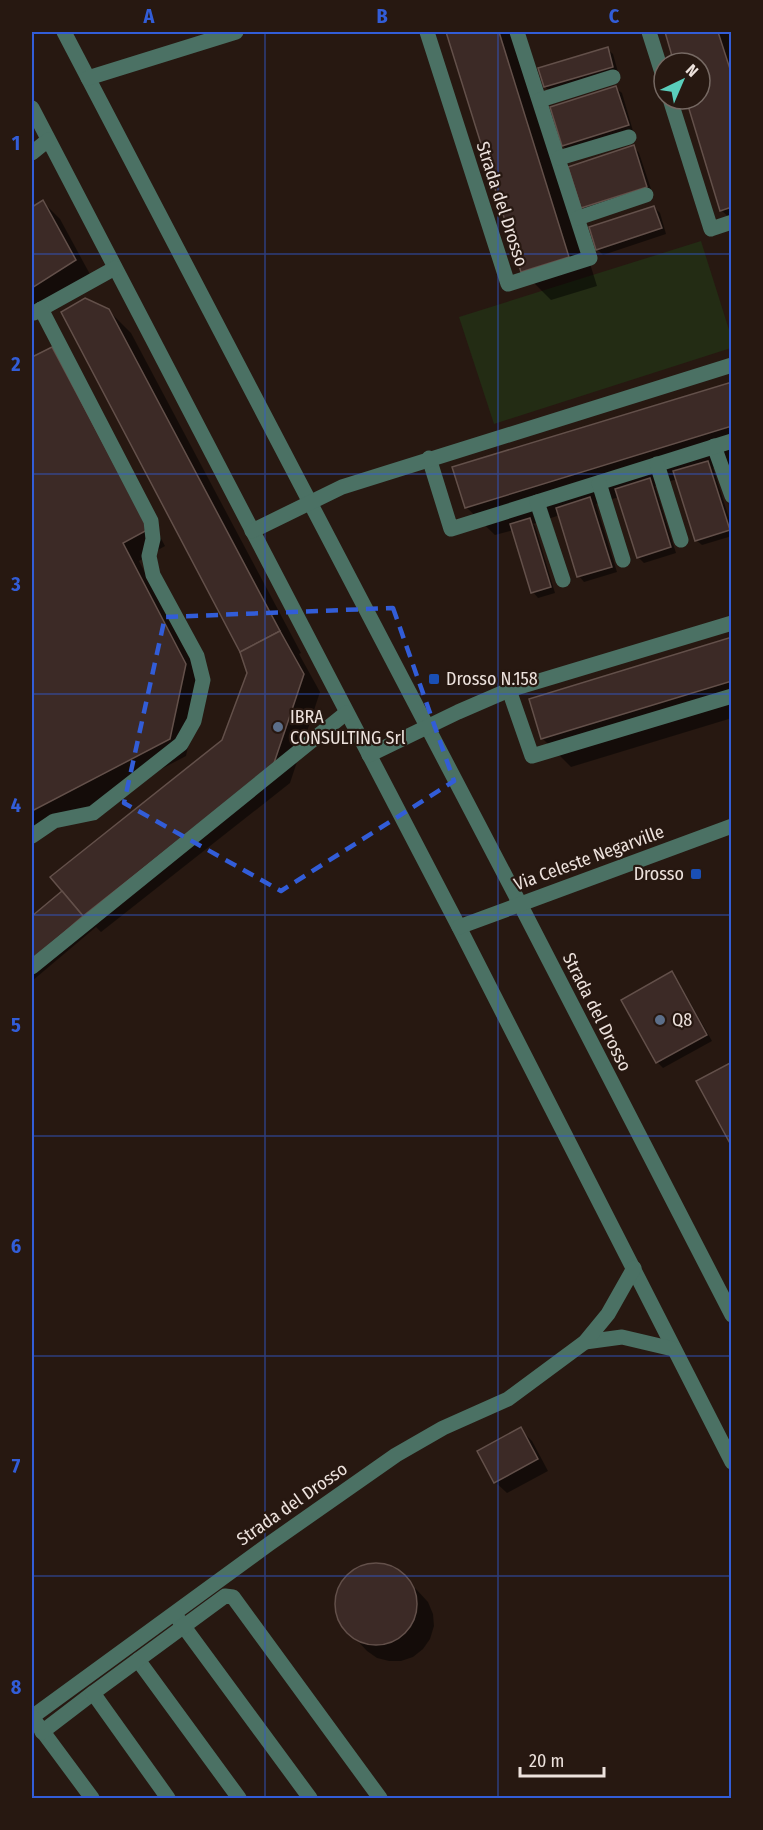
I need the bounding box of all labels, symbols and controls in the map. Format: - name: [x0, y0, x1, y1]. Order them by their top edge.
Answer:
- text: A: [143, 4, 156, 28]
- text: B: [376, 4, 388, 28]
- text: C: [609, 4, 620, 28]
- north arrow: [652, 51, 712, 111]
- text: N: [682, 60, 702, 81]
- text: 1: [12, 131, 20, 155]
- street label: Strada del Drosso: [471, 139, 533, 269]
- text: 2: [10, 352, 21, 376]
- text: 3: [10, 572, 21, 596]
- place label: Drosso N.158: [446, 668, 538, 690]
- marker: Drosso N.158: [427, 672, 441, 686]
- place label: IBRA CONSULTING Srl: [290, 706, 406, 749]
- marker: IBRA CONSULTING Srl: [271, 720, 285, 734]
- text: 4: [11, 793, 21, 817]
- street label: Via Celeste Negarville: [511, 821, 667, 895]
- place label: Drosso: [634, 863, 684, 885]
- marker: Drosso: [689, 867, 703, 881]
- street label: Strada del Drosso: [558, 949, 636, 1075]
- place label: Q8: [672, 1009, 692, 1031]
- text: 5: [11, 1013, 21, 1037]
- marker: Q8: [653, 1013, 667, 1027]
- text: 6: [11, 1234, 21, 1258]
- text: 7: [12, 1454, 21, 1478]
- street label: Strada del Drosso: [232, 1458, 352, 1550]
- text: 8: [11, 1675, 22, 1699]
- scale bar: [520, 1740, 604, 1778]
- text: 20 m: [529, 1750, 564, 1772]

